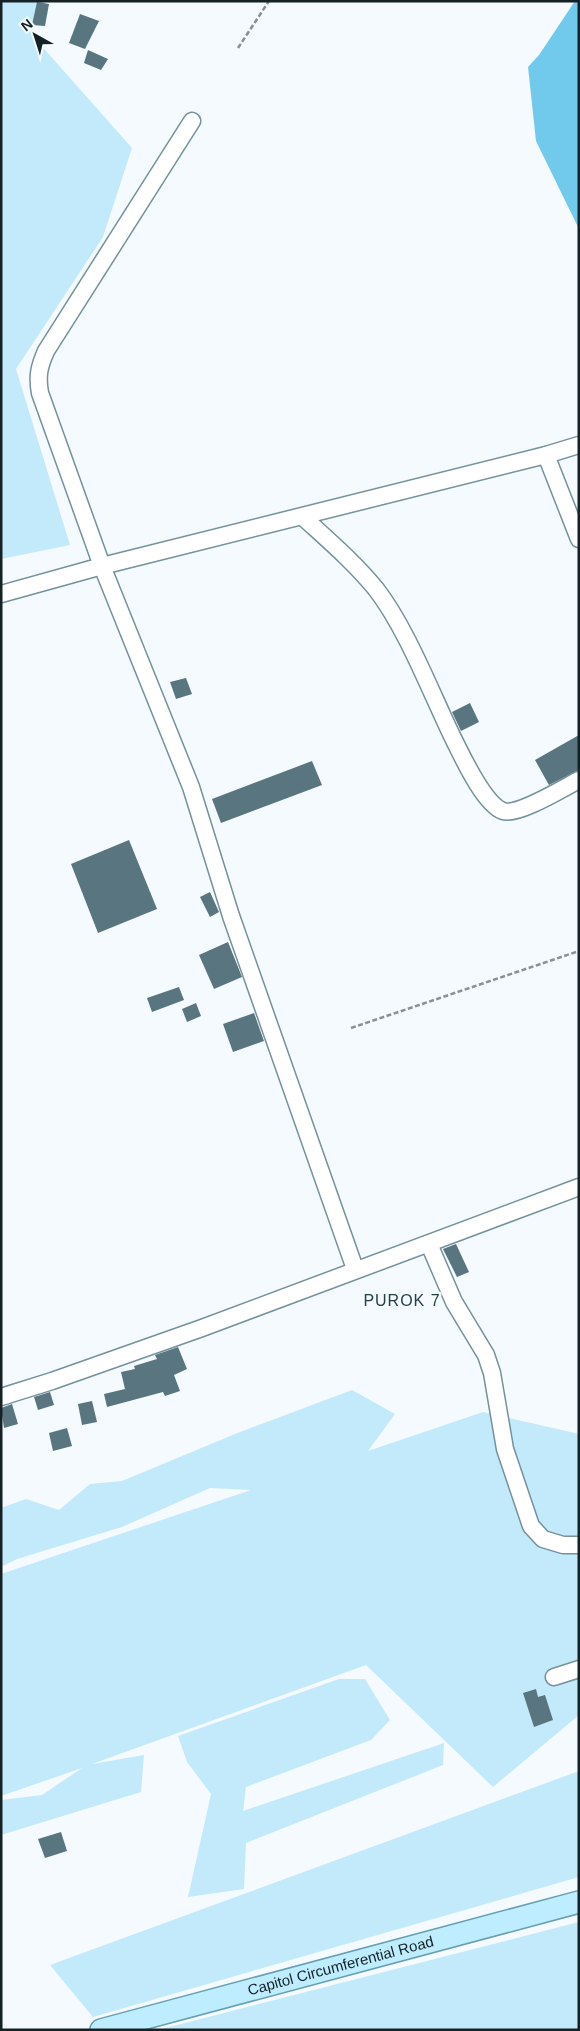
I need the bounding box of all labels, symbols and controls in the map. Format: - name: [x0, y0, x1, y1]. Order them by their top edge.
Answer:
- north arrow: [10, 10, 60, 60]
- text: N: [18, 15, 36, 34]
- district label: PUROK 7: [363, 1292, 441, 1309]
- street label: Capitol Circumferential Road: [246, 1932, 435, 1998]

